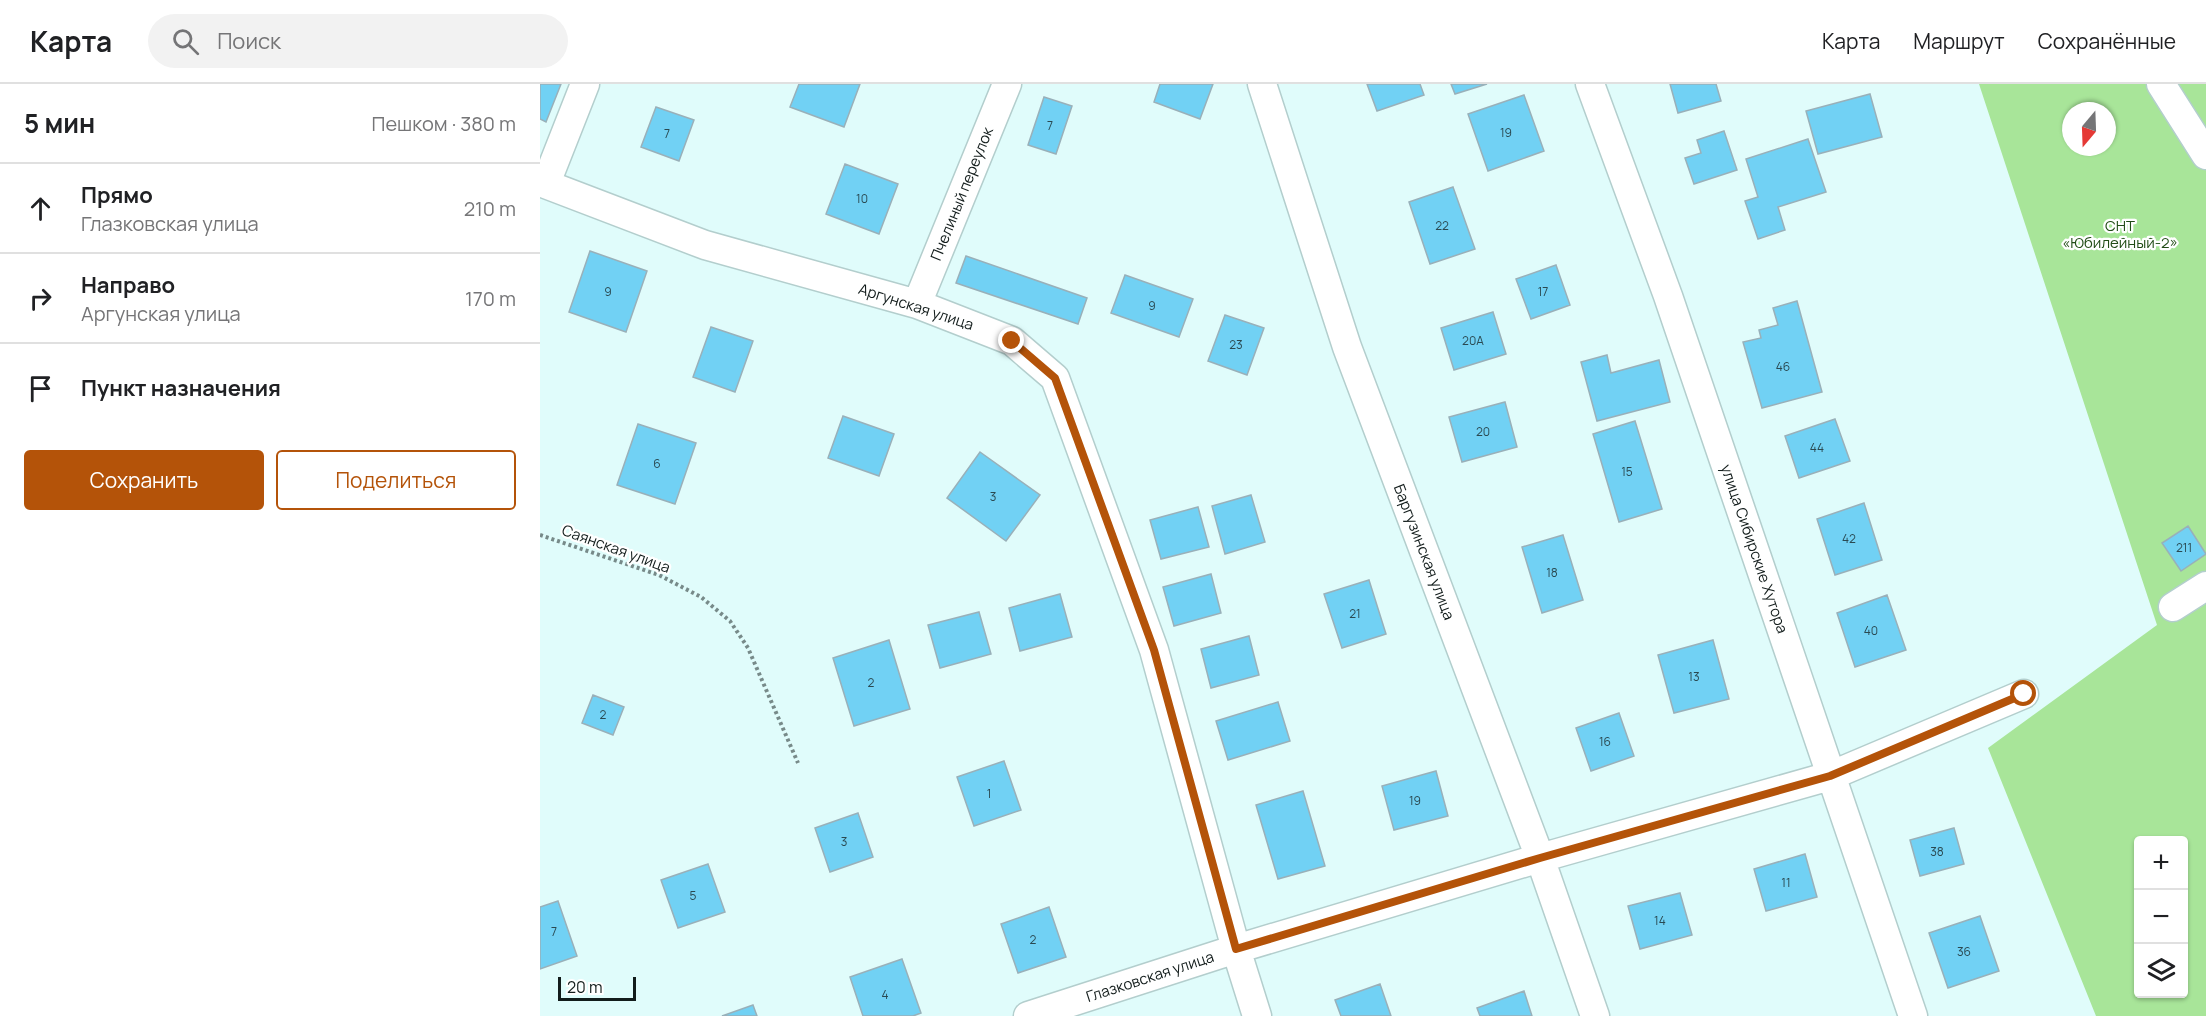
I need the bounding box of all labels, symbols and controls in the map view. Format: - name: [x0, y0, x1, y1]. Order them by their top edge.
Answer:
- search box: [148, 14, 568, 68]
- text: Карта: [30, 22, 112, 60]
- icon: search: [169, 25, 202, 58]
- text: Поиск: [217, 26, 281, 56]
- text: Карта: [1822, 27, 1880, 55]
- text: Маршрут: [1913, 27, 2005, 55]
- text: Сохранённые: [2038, 27, 2176, 55]
- north arrow: [2062, 102, 2116, 156]
- text: 5 мин: [24, 105, 95, 141]
- text: Пешком · 380 m: [372, 110, 516, 137]
- house number: 7: [1047, 117, 1053, 134]
- street label: Пчелиный переулок: [925, 123, 998, 264]
- house number: 19: [1500, 124, 1512, 141]
- house number: 7: [664, 125, 670, 142]
- text: Прямо: [81, 180, 153, 210]
- house number: 10: [856, 190, 868, 207]
- icon: ahead: [24, 192, 57, 225]
- text: 210 m: [464, 195, 516, 222]
- text: Глазковская улица: [81, 210, 259, 237]
- park label: СНТ «Юбилейный-2»: [2062, 215, 2178, 253]
- house number: 22: [1435, 217, 1449, 234]
- text: Направо: [81, 270, 175, 300]
- street label: Аргунская улица: [856, 278, 976, 335]
- icon: right: [24, 282, 57, 315]
- house number: 9: [604, 283, 612, 300]
- house number: 17: [1538, 283, 1548, 300]
- text: 170 m: [465, 285, 516, 312]
- house number: 9: [1148, 297, 1156, 314]
- text: Аргунская улица: [81, 300, 241, 327]
- route end: [998, 327, 1024, 353]
- house number: 20А: [1462, 332, 1484, 349]
- house number: 23: [1229, 336, 1243, 353]
- house number: 46: [1776, 358, 1790, 375]
- icon: arrive: [24, 372, 57, 405]
- text: Пункт назначения: [81, 373, 281, 403]
- house number: 20: [1476, 423, 1490, 440]
- house number: 44: [1810, 439, 1824, 456]
- button: Сохранить: [24, 450, 264, 510]
- button: Поделиться: [276, 450, 516, 510]
- house number: 6: [653, 455, 661, 472]
- street label: улица Сибирские Хутора: [1716, 462, 1793, 636]
- house number: 15: [1621, 463, 1633, 480]
- street label: Баргузинская улица: [1389, 481, 1460, 623]
- house number: 3: [990, 488, 996, 505]
- street label: Саянская улица: [559, 519, 673, 578]
- house number: 42: [1842, 530, 1856, 547]
- house number: 211: [2176, 539, 2192, 556]
- house number: 18: [1546, 564, 1558, 581]
- house number: 21: [1349, 605, 1361, 622]
- house number: 40: [1864, 622, 1878, 639]
- house number: 13: [1688, 668, 1700, 685]
- house number: 2: [868, 674, 875, 691]
- route start: [2010, 680, 2036, 706]
- house number: 2: [600, 706, 607, 723]
- house number: 16: [1599, 733, 1611, 750]
- house number: 1: [987, 785, 991, 802]
- house number: 19: [1409, 792, 1421, 809]
- house number: 3: [841, 833, 847, 850]
- map controls: [2134, 836, 2188, 998]
- button: +: [2134, 836, 2188, 890]
- house number: 38: [1930, 843, 1944, 860]
- house number: 11: [1781, 874, 1791, 891]
- house number: 5: [690, 887, 697, 904]
- button: −: [2134, 890, 2188, 944]
- house number: 14: [1654, 912, 1666, 929]
- house number: 7: [551, 923, 557, 940]
- house number: 2: [1030, 931, 1037, 948]
- house number: 36: [1957, 943, 1971, 960]
- button: layers: [2134, 944, 2188, 998]
- street label: Глазковская улица: [1083, 946, 1216, 1007]
- scale bar: [558, 974, 636, 1002]
- text: 20 m: [567, 976, 603, 998]
- house number: 4: [881, 986, 889, 1003]

